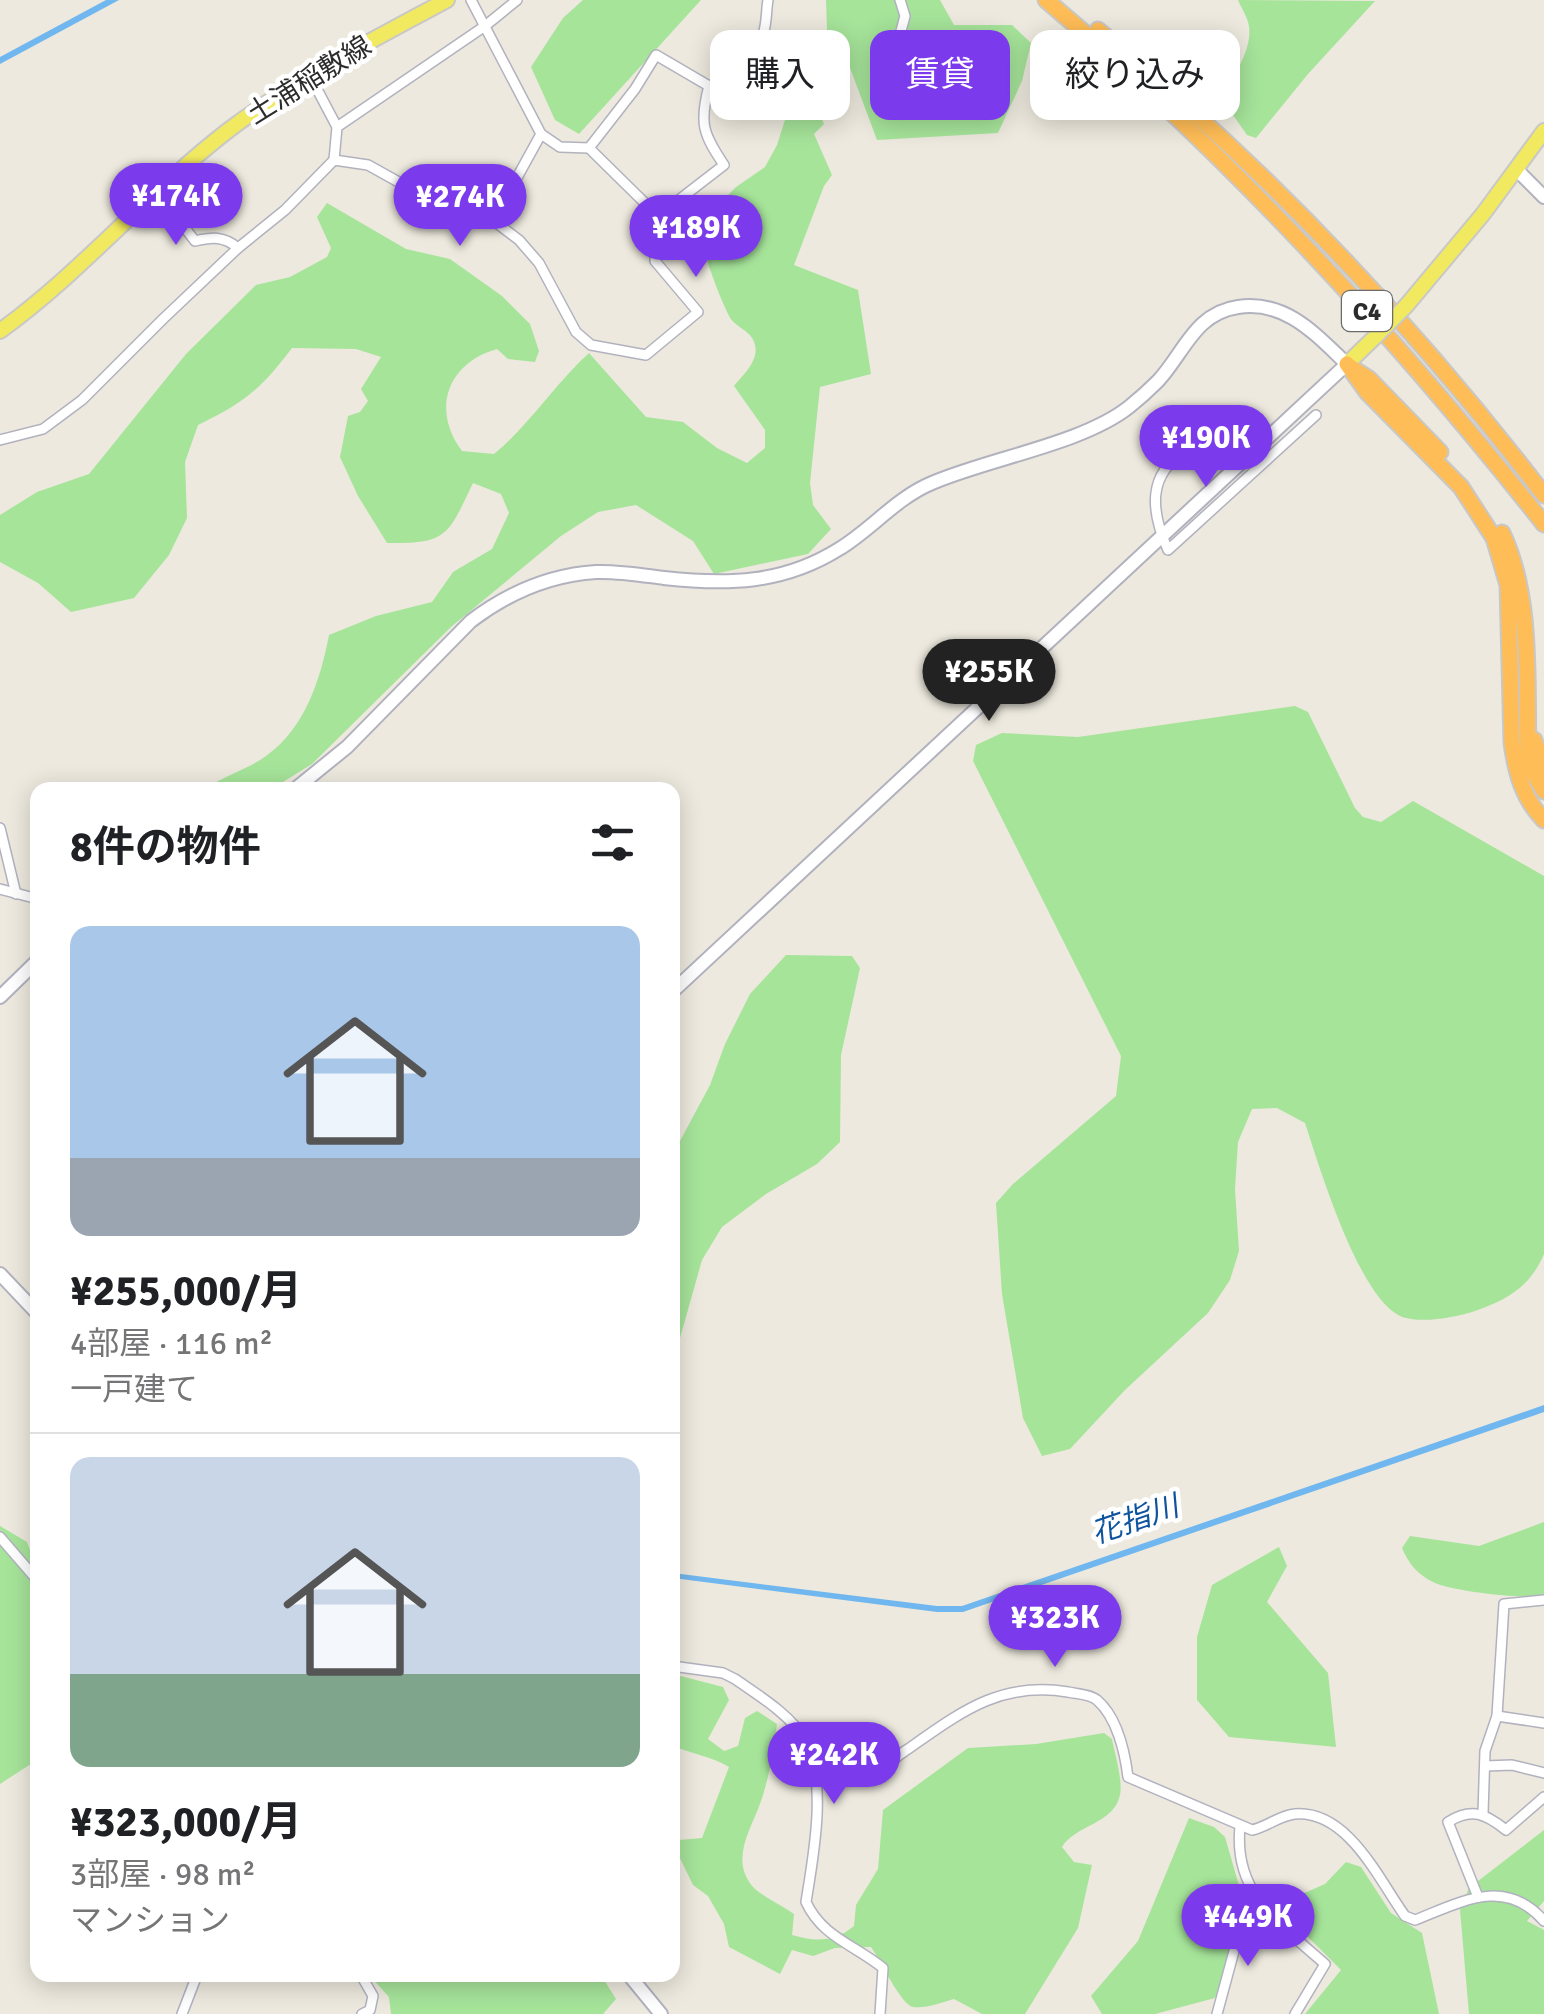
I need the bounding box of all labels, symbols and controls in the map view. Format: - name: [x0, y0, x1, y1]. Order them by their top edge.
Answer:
- street label: 土浦稲敷線: [241, 28, 377, 132]
- chip: 購入: [710, 30, 850, 120]
- chip: 賃貸: [870, 30, 1010, 120]
- chip: 絞り込み: [1030, 30, 1240, 120]
- pin: ¥174K: [106, 163, 246, 248]
- pin: ¥274K: [390, 164, 530, 249]
- text: ¥174K: [132, 176, 220, 215]
- text: ¥274K: [416, 177, 504, 216]
- pin: ¥189K: [626, 195, 766, 280]
- text: ¥189K: [652, 208, 740, 247]
- road number: C4: [1342, 291, 1392, 331]
- pin: ¥190K: [1136, 405, 1276, 490]
- text: ¥190K: [1162, 418, 1250, 457]
- pin: ¥255K: [919, 639, 1059, 724]
- text: ¥255K: [945, 652, 1033, 691]
- icon: filters: [585, 815, 640, 870]
- text: 8件の物件: [70, 822, 261, 873]
- icon: home: [265, 991, 445, 1171]
- text: ¥255,000/月: [70, 1266, 302, 1317]
- text: 4部屋 · 116 m²: [70, 1324, 273, 1363]
- text: 一戸建て: [70, 1370, 198, 1409]
- water label: 花指川: [1086, 1487, 1186, 1552]
- icon: home: [265, 1522, 445, 1702]
- pin: ¥323K: [985, 1585, 1125, 1670]
- text: ¥323K: [1011, 1598, 1099, 1637]
- pin: ¥242K: [764, 1722, 904, 1807]
- text: ¥242K: [790, 1735, 878, 1774]
- text: ¥323,000/月: [70, 1797, 302, 1848]
- text: 3部屋 · 98 m²: [70, 1855, 256, 1894]
- pin: ¥449K: [1178, 1884, 1318, 1969]
- text: ¥449K: [1204, 1897, 1292, 1936]
- text: マンション: [70, 1901, 230, 1940]

